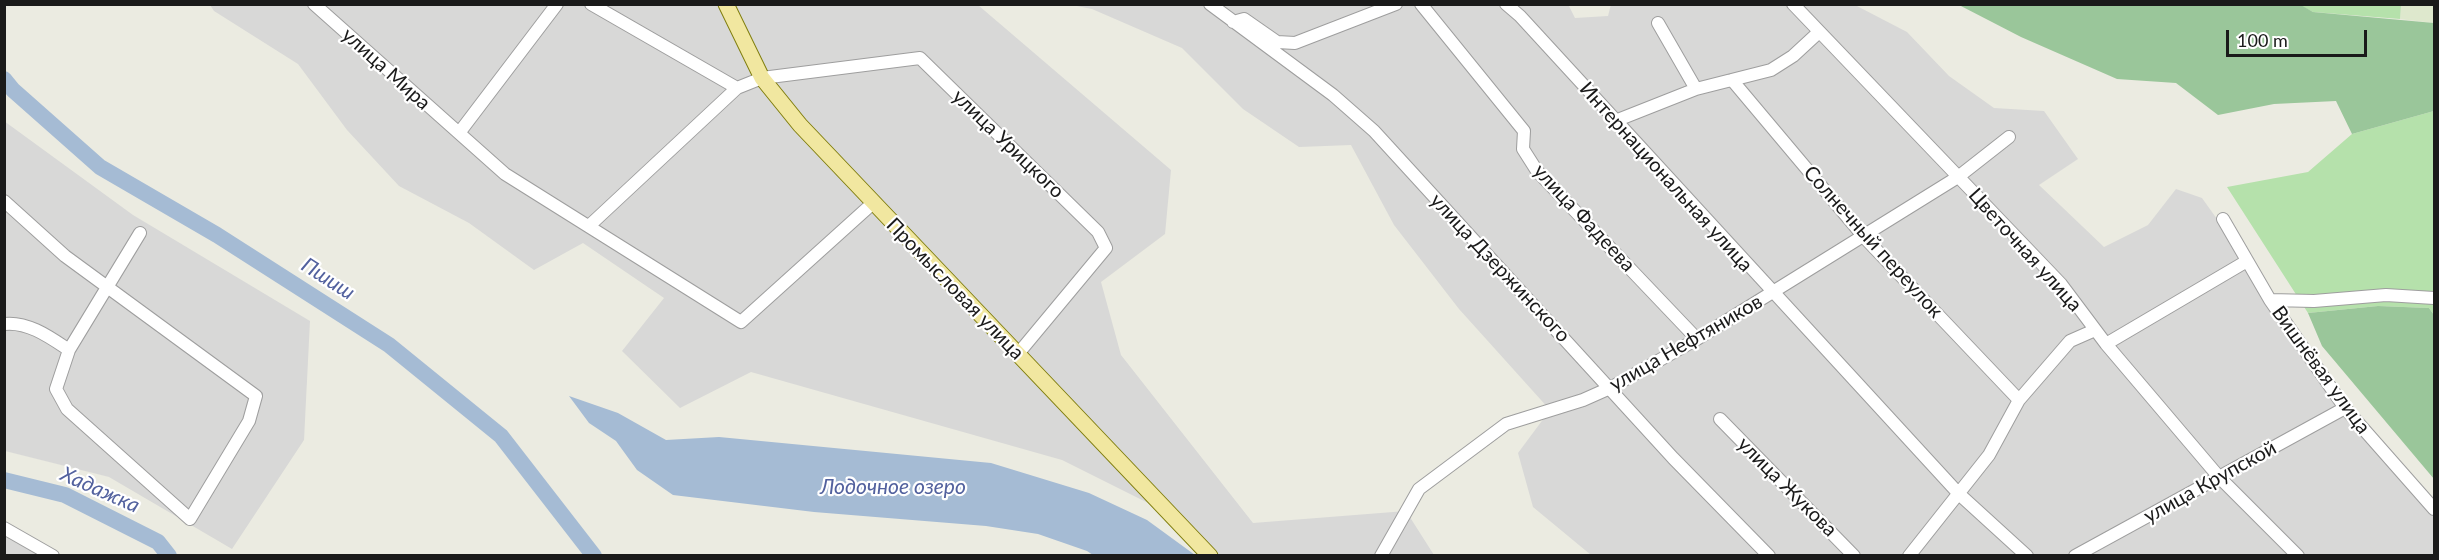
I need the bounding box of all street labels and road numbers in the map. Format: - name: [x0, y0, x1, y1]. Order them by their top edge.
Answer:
- street label: улица Мира: [337, 23, 435, 115]
- street label: Интернациональная улица: [1574, 77, 1758, 277]
- street label: улица Урицкого: [947, 85, 1069, 203]
- street label: улица Фадеева: [1528, 159, 1640, 277]
- street label: Солнечный переулок: [1798, 161, 1948, 323]
- street label: Цветочная улица: [1963, 183, 2087, 317]
- street label: улица Дзержинского: [1425, 189, 1575, 347]
- street label: Промысловая улица: [881, 213, 1029, 365]
- street label: улица Нефтяников: [1605, 289, 1767, 397]
- street label: Вишнёвая улица: [2267, 301, 2375, 439]
- street label: улица Жукова: [1732, 432, 1842, 542]
- street label: улица Крупской: [2140, 436, 2280, 528]

